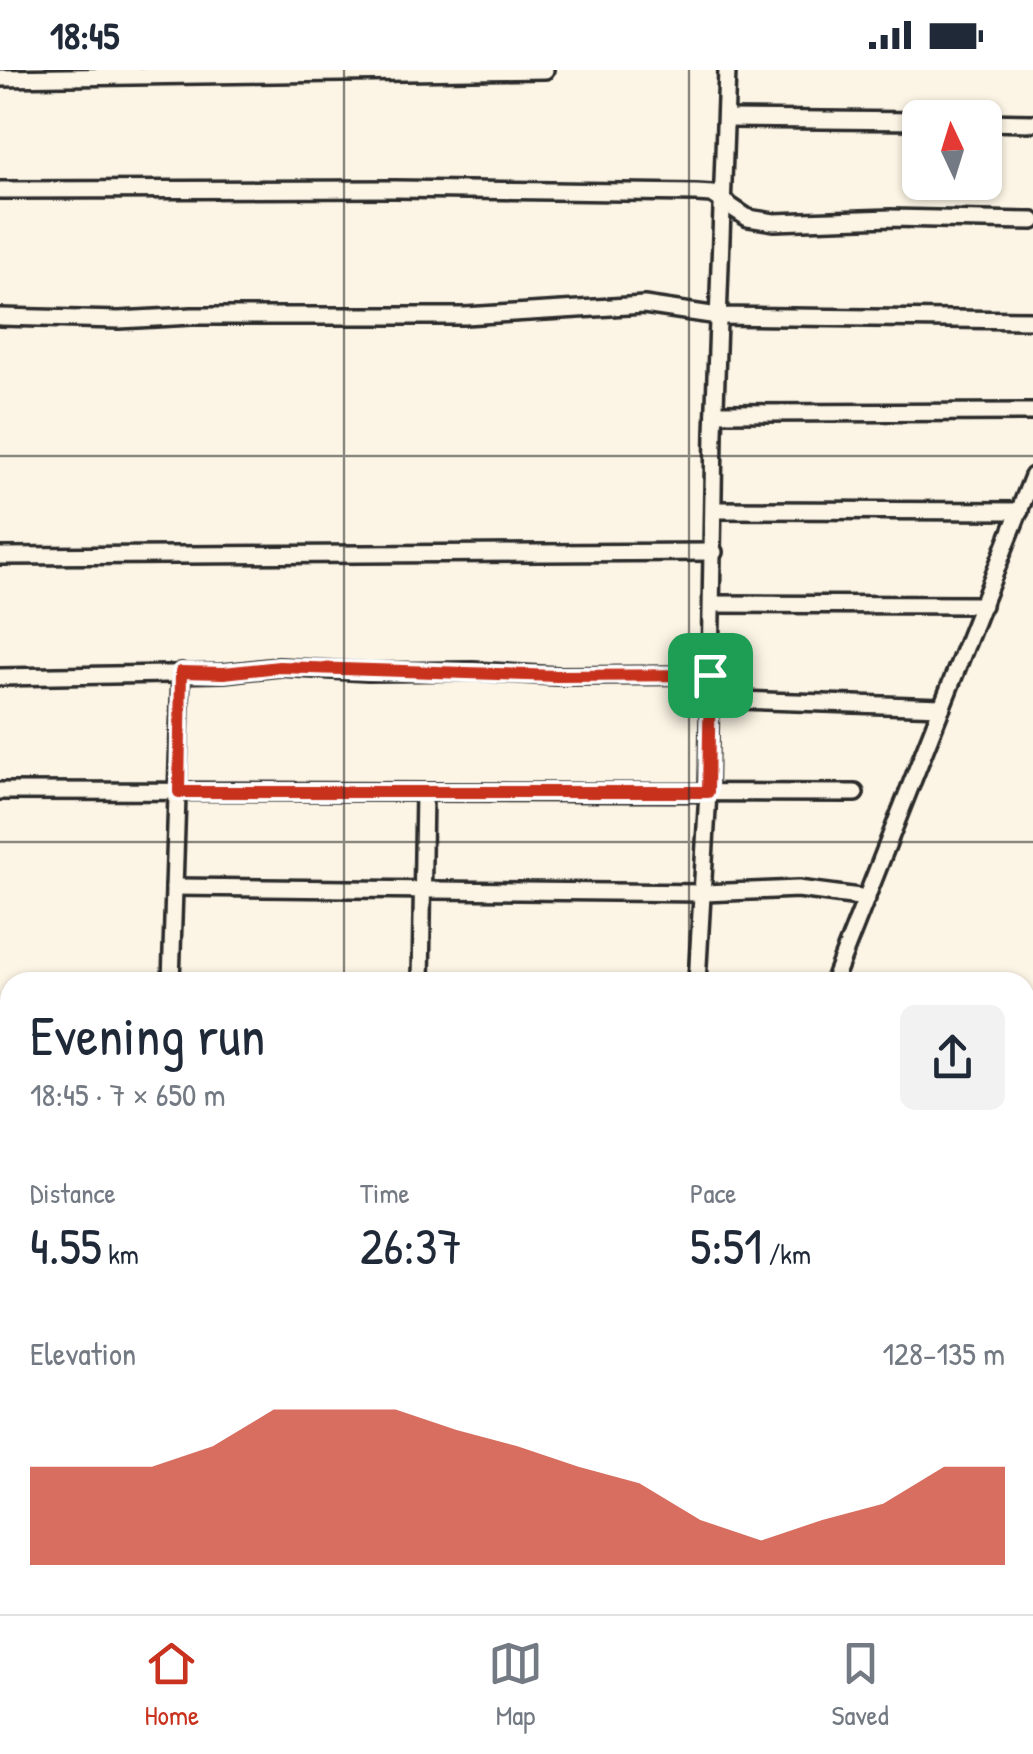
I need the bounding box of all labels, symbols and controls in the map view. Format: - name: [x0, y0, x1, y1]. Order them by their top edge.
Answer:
- text: 18:45: [50, 9, 119, 61]
- north arrow: [902, 100, 1002, 200]
- map controls: [902, 100, 1002, 200]
- pin: [668, 633, 753, 718]
- icon: arrive: [683, 648, 738, 703]
- text: Evening run: [30, 998, 265, 1072]
- button: share: [900, 1005, 1005, 1110]
- text: 18:45 · 7 × 650 m: [30, 1073, 226, 1116]
- text: Distance: [30, 1174, 116, 1212]
- text: Time: [360, 1174, 410, 1212]
- text: Pace: [690, 1174, 736, 1212]
- text: 4.55: [30, 1212, 102, 1280]
- text: 26:37: [360, 1212, 462, 1280]
- text: 5:51: [690, 1212, 762, 1280]
- text: km: [102, 1235, 139, 1273]
- text: /km: [762, 1235, 811, 1273]
- text: Elevation: [30, 1332, 136, 1375]
- text: 128–135 m: [883, 1332, 1005, 1375]
- tab: Home: [144, 1636, 199, 1734]
- tab: Map: [488, 1636, 543, 1734]
- tab: Saved: [832, 1636, 889, 1734]

